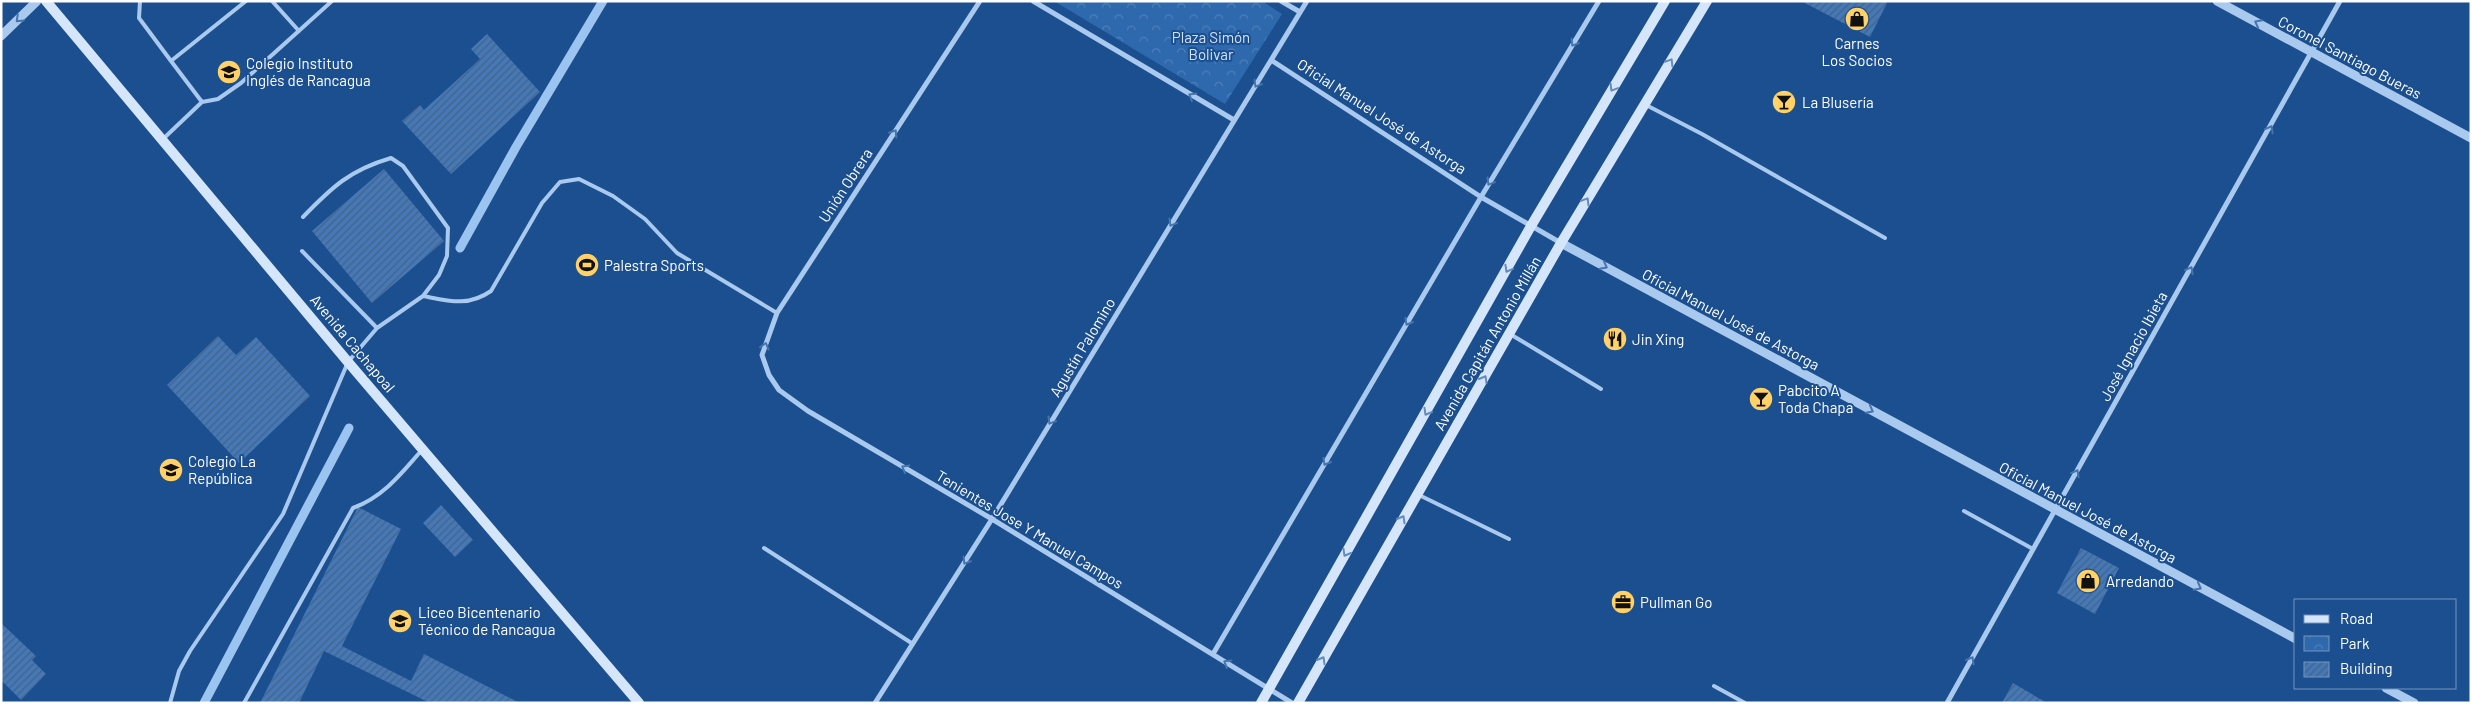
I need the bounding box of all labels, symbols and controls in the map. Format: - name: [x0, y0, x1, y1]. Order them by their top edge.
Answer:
- shop icon: Carnes Los Socios: [1844, 6, 1870, 32]
- street label: Coronel Santiago Bueras: [2275, 12, 2425, 102]
- one-way arrow: [16, 13, 25, 22]
- one-way arrow: [2254, 20, 2263, 30]
- park label: Plaza Simón Bolivar: [1172, 28, 1250, 63]
- place label: Carnes Los Socios: [1822, 34, 1892, 69]
- one-way arrow: [1571, 37, 1581, 46]
- place label: Colegio Instituto Inglés de Rancagua: [246, 54, 371, 89]
- street label: Oficial Manuel José de Astorga: [1294, 54, 1470, 178]
- school or university icon: Colegio Instituto Inglés de Rancagua: [216, 59, 242, 85]
- one-way arrow: [1663, 59, 1673, 68]
- one-way arrow: [1253, 79, 1263, 88]
- one-way arrow: [1609, 83, 1619, 92]
- bar icon: La Blusería: [1771, 89, 1797, 115]
- one-way arrow: [1189, 92, 1198, 102]
- place label: La Blusería: [1802, 93, 1874, 111]
- one-way arrow: [2264, 125, 2274, 134]
- one-way arrow: [888, 129, 897, 139]
- street label: Unión Obrera: [814, 145, 876, 225]
- one-way arrow: [1487, 177, 1496, 186]
- one-way arrow: [1579, 198, 1589, 207]
- one-way arrow: [1169, 217, 1179, 226]
- sports icon: Palestra Sports: [574, 252, 600, 278]
- street label: Avenida Capitán Antonio Millán: [1430, 253, 1544, 433]
- place label: Palestra Sports: [604, 256, 704, 274]
- one-way arrow: [1599, 260, 1608, 270]
- one-way arrow: [1504, 263, 1514, 272]
- street label: Oficial Manuel José de Astorga: [1639, 265, 1823, 373]
- one-way arrow: [2184, 267, 2194, 276]
- street label: José Ignacio Ibieta: [2095, 288, 2171, 404]
- street label: Avenida Cachapoal: [307, 290, 399, 396]
- street label: Agustín Palomino: [1045, 294, 1119, 400]
- one-way arrow: [1404, 317, 1414, 326]
- restaurant icon: Jin Xing: [1602, 326, 1628, 352]
- place label: Jin Xing: [1632, 330, 1684, 348]
- one-way arrow: [759, 343, 769, 351]
- one-way arrow: [1477, 375, 1487, 384]
- place label: Pabcito A Toda Chapa: [1778, 381, 1853, 416]
- bar icon: Pabcito A Toda Chapa: [1748, 386, 1774, 412]
- one-way arrow: [1865, 404, 1874, 414]
- one-way arrow: [1423, 406, 1433, 415]
- one-way arrow: [1048, 416, 1058, 425]
- place label: Colegio La República: [188, 452, 256, 487]
- school or university icon: Colegio La República: [158, 457, 184, 483]
- one-way arrow: [1322, 457, 1332, 466]
- street label: Oficial Manuel José de Astorga: [1996, 458, 2180, 566]
- one-way arrow: [901, 464, 910, 474]
- street label: Tenientes Jose Y Manuel Campos: [933, 466, 1127, 592]
- one-way arrow: [2070, 469, 2080, 478]
- one-way arrow: [1396, 516, 1406, 525]
- one-way arrow: [1343, 547, 1353, 556]
- one-way arrow: [963, 555, 972, 564]
- shop icon: Arredando: [2075, 568, 2101, 594]
- place label: Arredando: [2106, 572, 2174, 590]
- one-way arrow: [2193, 580, 2202, 590]
- office icon: Pullman Go: [1610, 589, 1636, 615]
- place label: Pullman Go: [1640, 593, 1712, 611]
- legend: [2294, 599, 2457, 689]
- place label: Liceo Bicentenario Técnico de Rancagua: [418, 603, 555, 638]
- school or university icon: Liceo Bicentenario Técnico de Rancagua: [387, 608, 413, 634]
- text: Road: [2340, 609, 2373, 627]
- text: Park: [2340, 634, 2370, 652]
- one-way arrow: [1316, 657, 1326, 666]
- one-way arrow: [1964, 657, 1974, 666]
- text: Building: [2340, 659, 2393, 677]
- one-way arrow: [1224, 660, 1233, 669]

